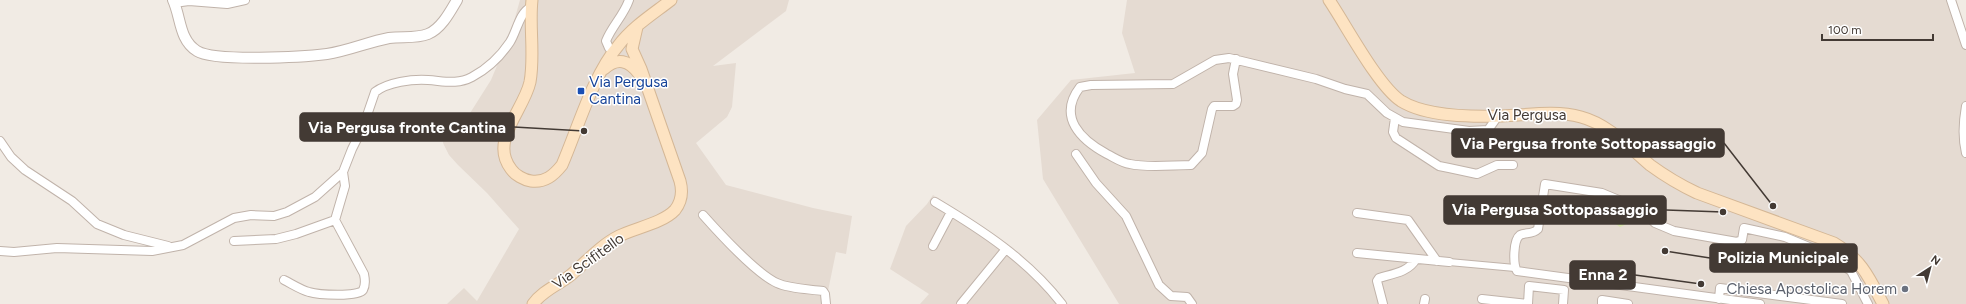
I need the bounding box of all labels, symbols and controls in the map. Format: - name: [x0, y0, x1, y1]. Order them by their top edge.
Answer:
- scale bar: [1822, 16, 1933, 42]
- text: 100 m: [1828, 23, 1862, 37]
- place label: Via Pergusa Cantina: [589, 73, 668, 108]
- marker: Via Pergusa Cantina: [576, 86, 586, 96]
- street label: Via Pergusa: [1488, 106, 1566, 124]
- callout: Via Pergusa fronte Cantina: [300, 113, 514, 141]
- text: Via Pergusa fronte Cantina: [308, 118, 506, 137]
- callout: Via Pergusa fronte Sottopassaggio: [1452, 129, 1724, 157]
- text: Via Pergusa fronte Sottopassaggio: [1460, 134, 1716, 153]
- callout: Via Pergusa Sottopassaggio: [1444, 196, 1666, 224]
- text: Via Pergusa Sottopassaggio: [1452, 200, 1658, 219]
- street label: Via Scifitello: [549, 229, 628, 293]
- callout: Polizia Municipale: [1710, 244, 1857, 272]
- text: Polizia Municipale: [1717, 248, 1849, 267]
- north arrow: [1910, 248, 1950, 288]
- text: N: [1928, 253, 1943, 268]
- callout: Enna 2: [1570, 261, 1635, 289]
- text: Enna 2: [1578, 265, 1628, 284]
- place label: Chiesa Apostolica Horem: [1727, 280, 1897, 298]
- marker: Chiesa Apostolica Horem: [1900, 284, 1910, 294]

